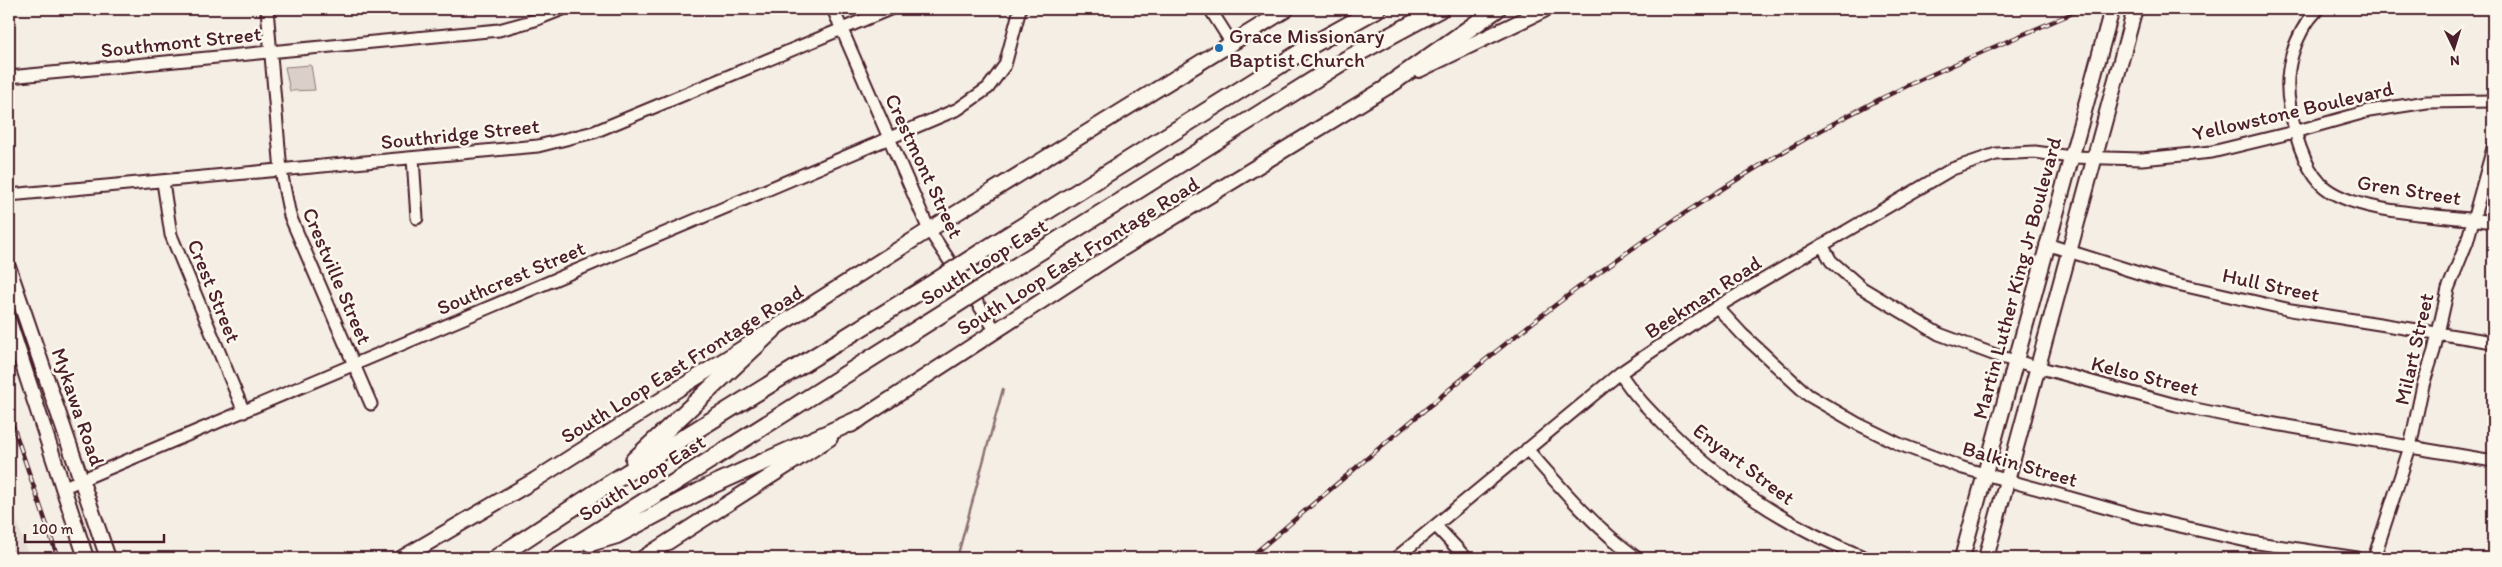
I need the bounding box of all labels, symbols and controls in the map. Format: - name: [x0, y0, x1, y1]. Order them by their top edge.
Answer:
- street label: Southmont Street: [99, 21, 263, 62]
- north arrow: [2430, 22, 2480, 72]
- place label: Grace Missionary Baptist Church: [1229, 23, 1385, 72]
- marker: Grace Missionary Baptist Church: [1213, 42, 1225, 54]
- text: N: [2450, 52, 2460, 69]
- street label: Yellowstone Boulevard: [2190, 75, 2396, 146]
- street label: Crestmont Street: [880, 90, 969, 242]
- street label: Southridge Street: [379, 113, 541, 154]
- street label: Martin Luther King Jr Boulevard: [1967, 134, 2066, 422]
- street label: Gren Street: [2355, 169, 2463, 210]
- street label: South Loop East Frontage Road: [953, 171, 1203, 341]
- street label: Crestville Street: [297, 204, 378, 348]
- street label: South Loop East: [916, 213, 1052, 311]
- street label: Southcrest Street: [433, 235, 589, 320]
- street label: Crest Street: [182, 236, 247, 346]
- street label: Beekman Road: [1640, 249, 1766, 344]
- street label: Hull Street: [2220, 262, 2322, 307]
- street label: South Loop East Frontage Road: [556, 278, 808, 449]
- street label: Milart Street: [2388, 290, 2439, 407]
- street label: Mykawa Road: [47, 345, 110, 470]
- street label: Kelso Street: [2089, 350, 2202, 401]
- street label: Enyart Street: [1688, 417, 1800, 510]
- street label: South Loop East: [574, 429, 710, 526]
- street label: Balkin Street: [1960, 435, 2081, 492]
- scale bar: [25, 512, 164, 544]
- text: 100 m: [32, 520, 74, 538]

